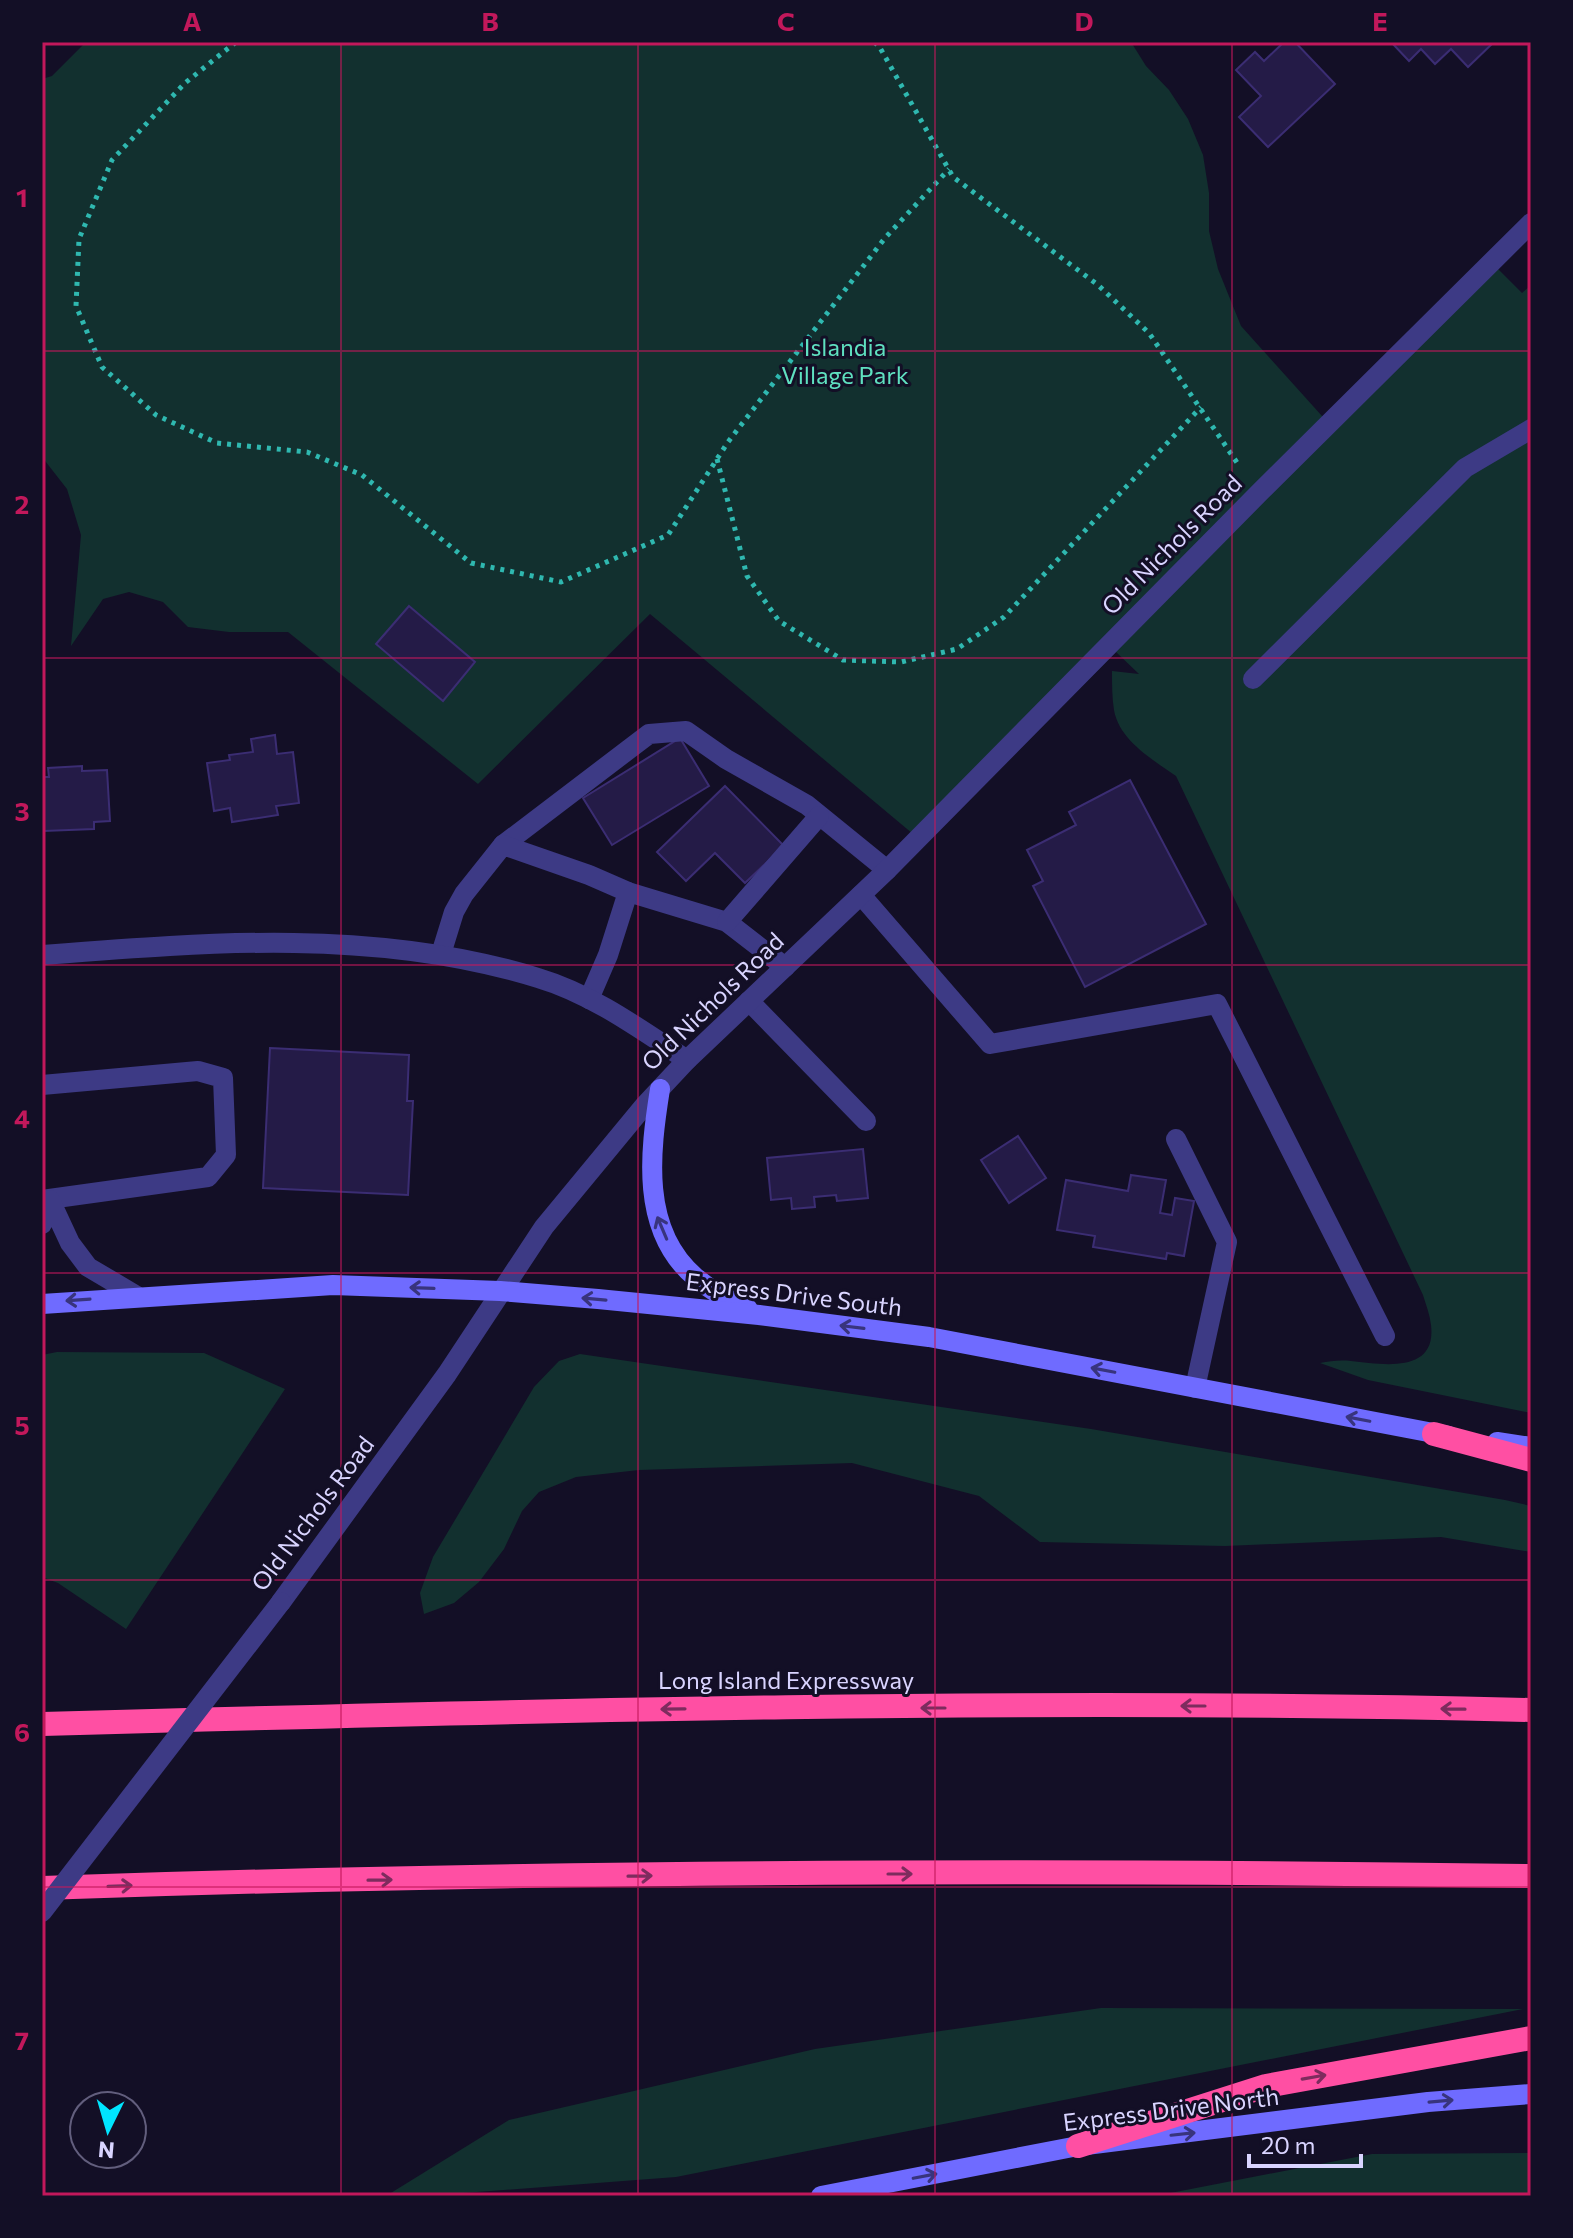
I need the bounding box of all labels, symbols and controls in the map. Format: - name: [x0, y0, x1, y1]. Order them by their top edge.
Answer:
- text: A: [183, 5, 202, 36]
- text: B: [481, 5, 499, 36]
- text: C: [777, 5, 795, 36]
- text: D: [1074, 5, 1094, 36]
- text: E: [1372, 5, 1388, 36]
- text: 1: [16, 181, 28, 212]
- park label: Islandia Village Park: [781, 332, 909, 389]
- street label: Old Nichols Road: [1095, 468, 1247, 620]
- text: 2: [15, 488, 29, 519]
- text: 3: [14, 795, 30, 826]
- street label: Old Nichols Road: [635, 926, 789, 1076]
- text: 4: [14, 1102, 30, 1133]
- one-way arrow: [654, 1216, 669, 1241]
- street label: Express Drive South: [685, 1266, 904, 1321]
- one-way arrow: [409, 1280, 436, 1295]
- one-way arrow: [581, 1291, 608, 1306]
- one-way arrow: [65, 1293, 92, 1308]
- one-way arrow: [840, 1319, 865, 1334]
- one-way arrow: [1090, 1362, 1116, 1377]
- text: 5: [14, 1409, 30, 1440]
- one-way arrow: [1346, 1411, 1371, 1426]
- street label: Old Nichols Road: [244, 1430, 379, 1596]
- street label: Long Island Expressway: [658, 1665, 914, 1694]
- one-way arrow: [1180, 1698, 1207, 1714]
- one-way arrow: [920, 1700, 947, 1715]
- one-way arrow: [660, 1701, 687, 1717]
- one-way arrow: [1440, 1701, 1467, 1717]
- text: 6: [14, 1716, 30, 1747]
- one-way arrow: [886, 1866, 913, 1882]
- one-way arrow: [626, 1868, 653, 1884]
- one-way arrow: [366, 1872, 393, 1888]
- one-way arrow: [106, 1878, 133, 1893]
- text: 7: [15, 2024, 29, 2055]
- one-way arrow: [1301, 2069, 1326, 2084]
- street label: Express Drive North: [1061, 2081, 1281, 2136]
- north arrow: [68, 2090, 148, 2170]
- one-way arrow: [1427, 2094, 1454, 2109]
- scale bar: [1249, 2118, 1361, 2168]
- one-way arrow: [1169, 2126, 1196, 2141]
- text: 20 m: [1261, 2130, 1315, 2159]
- text: N: [97, 2136, 116, 2165]
- one-way arrow: [911, 2167, 937, 2182]

